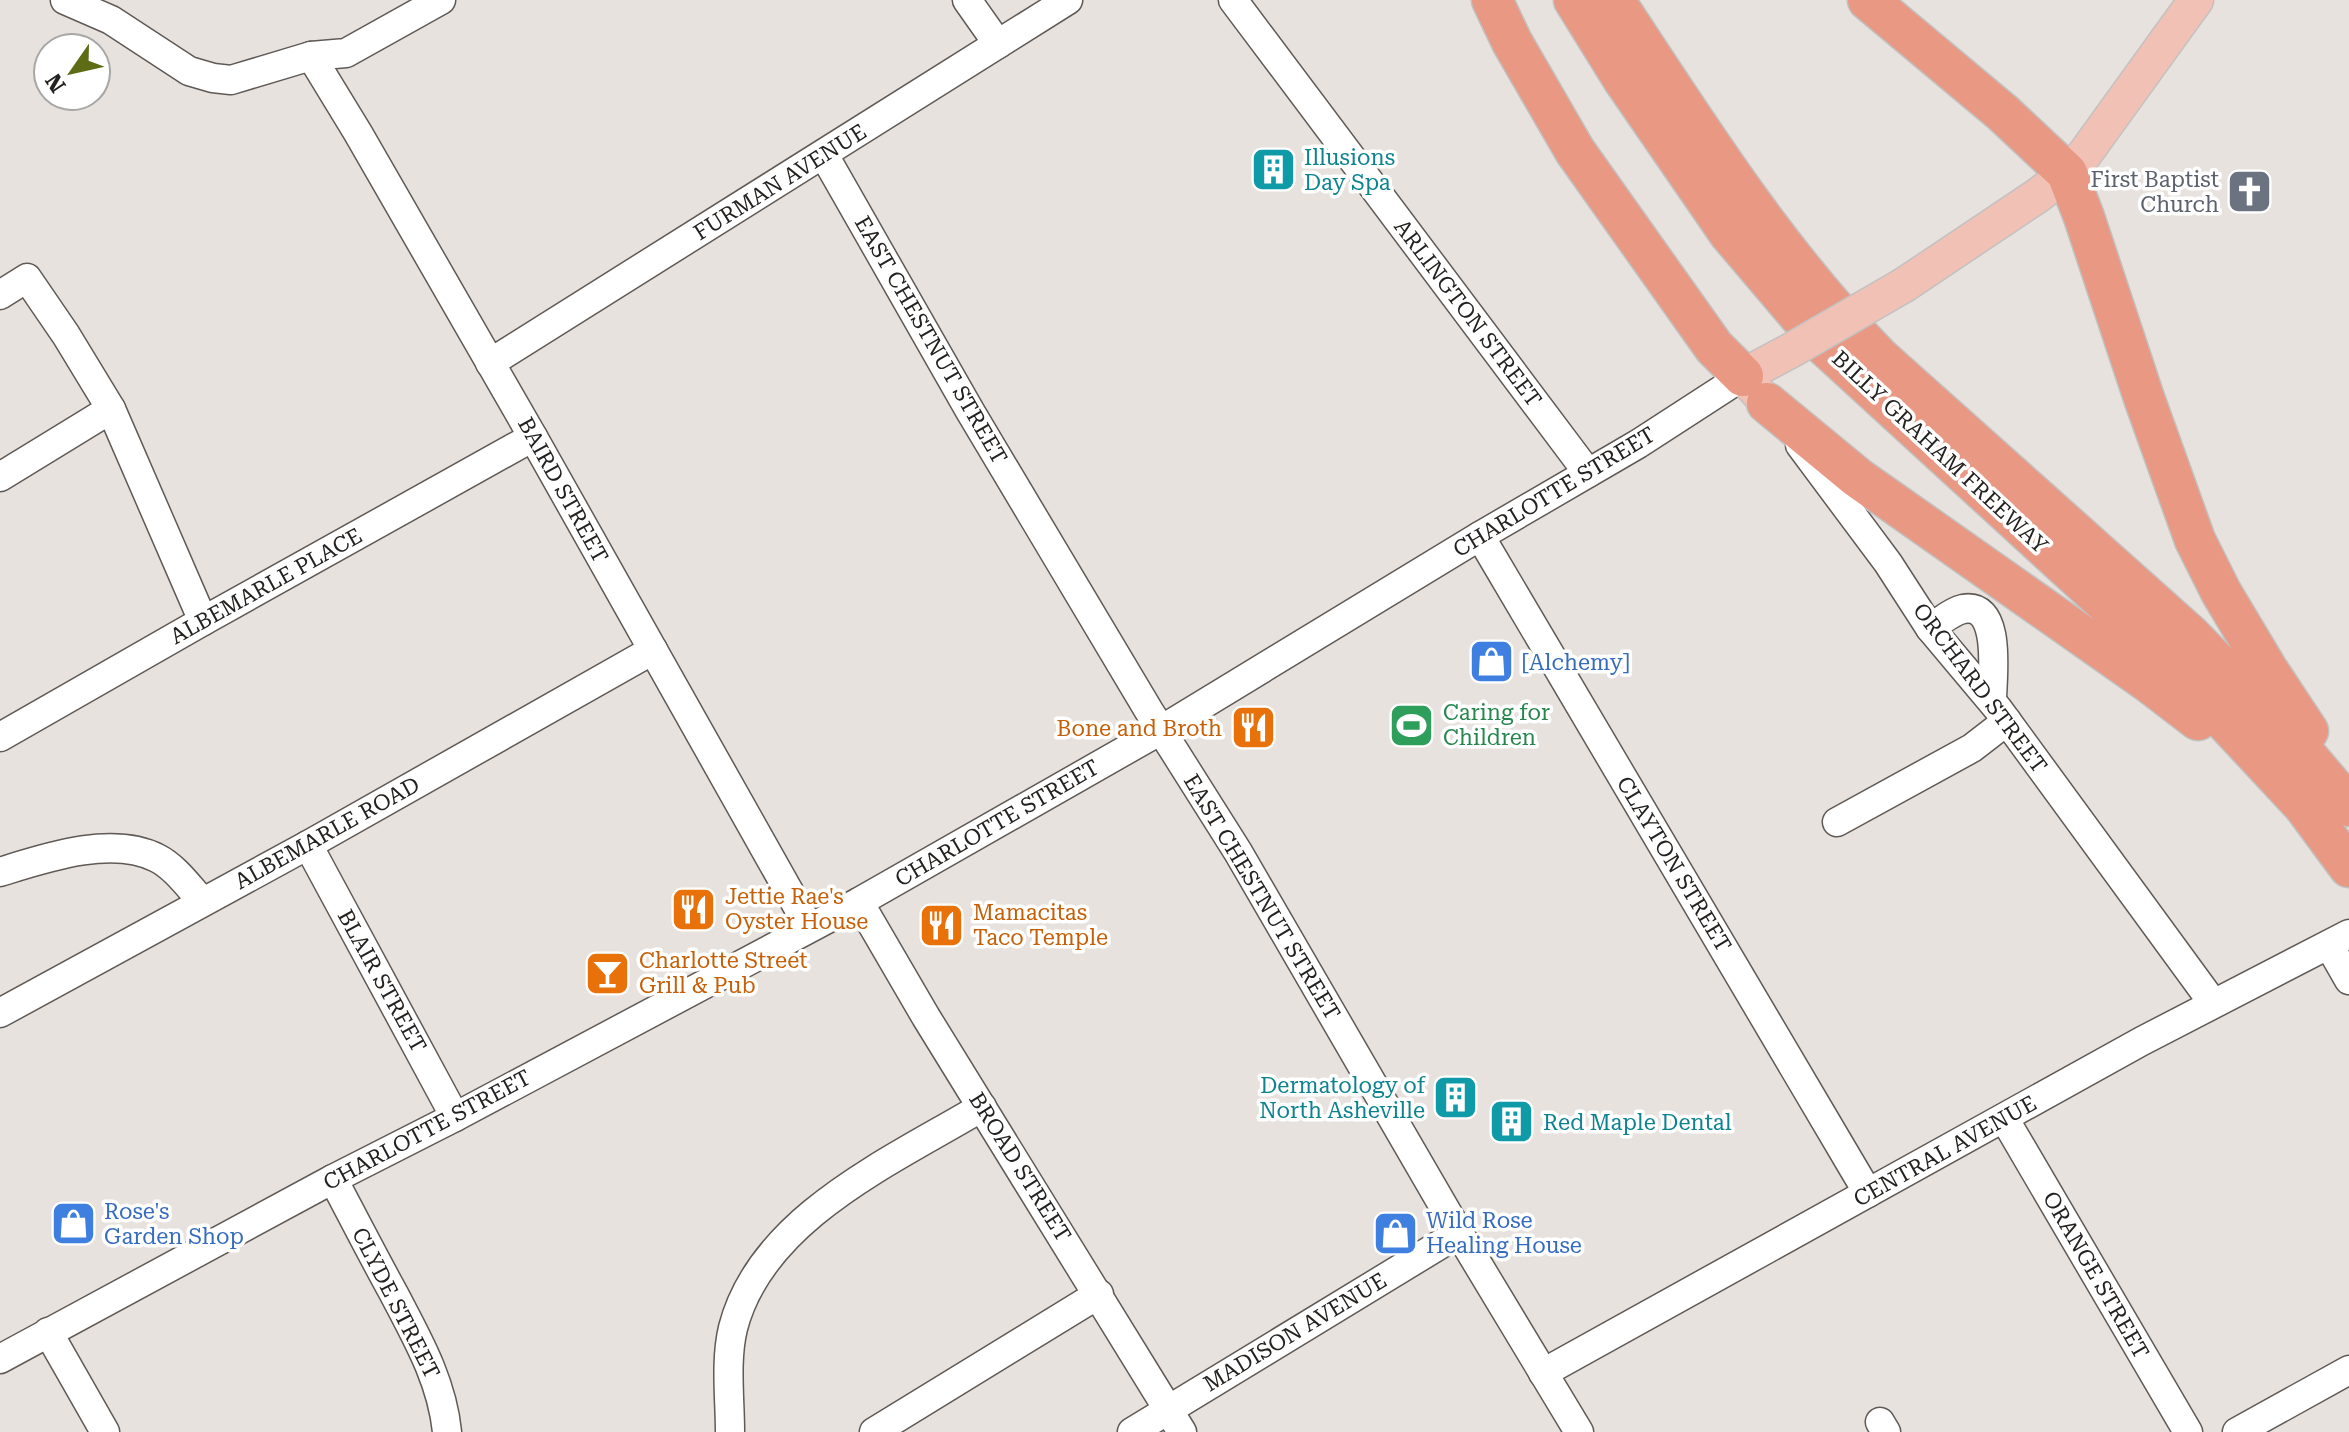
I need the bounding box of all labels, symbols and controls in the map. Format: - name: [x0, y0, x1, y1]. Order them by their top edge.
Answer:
- north arrow: [32, 32, 112, 112]
- text: N: [41, 69, 71, 97]
- street label: FURMAN AVENUE: [689, 119, 871, 245]
- place label: Illusions Day Spa: [1304, 145, 1395, 195]
- building icon: Illusions Day Spa: [1249, 146, 1297, 194]
- place label: First Baptist Church: [2091, 167, 2219, 217]
- church icon: First Baptist Church: [2226, 168, 2274, 216]
- street label: EAST CHESTNUT STREET: [850, 212, 1012, 468]
- street label: ARLINGTON STREET: [1389, 214, 1547, 412]
- street label: BILLY GRAHAM FREEWAY: [1827, 346, 2053, 558]
- street label: BAIRD STREET: [513, 413, 613, 567]
- street label: CHARLOTTE STREET: [1449, 422, 1659, 562]
- street label: ALBEMARLE PLACE: [166, 523, 366, 649]
- street label: ORCHARD STREET: [1908, 598, 2052, 778]
- shop icon: [Alchemy]: [1467, 638, 1515, 686]
- place label: [Alchemy]: [1522, 650, 1630, 675]
- place label: Caring for Children: [1443, 700, 1550, 750]
- sports icon: Caring for Children: [1388, 701, 1436, 749]
- restaurant icon: Bone and Broth: [1229, 704, 1277, 752]
- place label: Bone and Broth: [1057, 716, 1222, 741]
- street label: CHARLOTTE STREET: [891, 754, 1103, 892]
- street label: EAST CHESTNUT STREET: [1179, 770, 1345, 1024]
- street label: ALBEMARLE ROAD: [230, 772, 424, 894]
- street label: CLAYTON STREET: [1612, 772, 1736, 956]
- place label: Jettie Rae's Oyster House: [725, 884, 868, 934]
- restaurant icon: Jettie Rae's Oyster House: [670, 885, 718, 933]
- place label: Mamacitas Taco Temple: [973, 900, 1108, 950]
- restaurant icon: Mamacitas Taco Temple: [918, 901, 966, 949]
- street label: BLAIR STREET: [333, 905, 431, 1057]
- place label: Charlotte Street Grill & Pub: [639, 948, 807, 998]
- bar icon: Charlotte Street Grill & Pub: [584, 949, 632, 997]
- street label: CHARLOTTE STREET: [319, 1065, 535, 1195]
- place label: Dermatology of North Asheville: [1259, 1073, 1427, 1123]
- building icon: Dermatology of North Asheville: [1432, 1074, 1480, 1122]
- street label: BROAD STREET: [964, 1088, 1076, 1246]
- street label: CENTRAL AVENUE: [1849, 1090, 2041, 1212]
- building icon: Red Maple Dental: [1488, 1098, 1536, 1146]
- place label: Red Maple Dental: [1543, 1110, 1732, 1135]
- street label: ORANGE STREET: [2038, 1187, 2154, 1363]
- place label: Rose's Garden Shop: [104, 1199, 244, 1249]
- shop icon: Rose's Garden Shop: [49, 1200, 97, 1248]
- place label: Wild Rose Healing House: [1426, 1208, 1582, 1258]
- shop icon: Wild Rose Healing House: [1371, 1209, 1419, 1257]
- street label: CLYDE STREET: [347, 1223, 445, 1383]
- street label: MADISON AVENUE: [1199, 1268, 1391, 1396]

